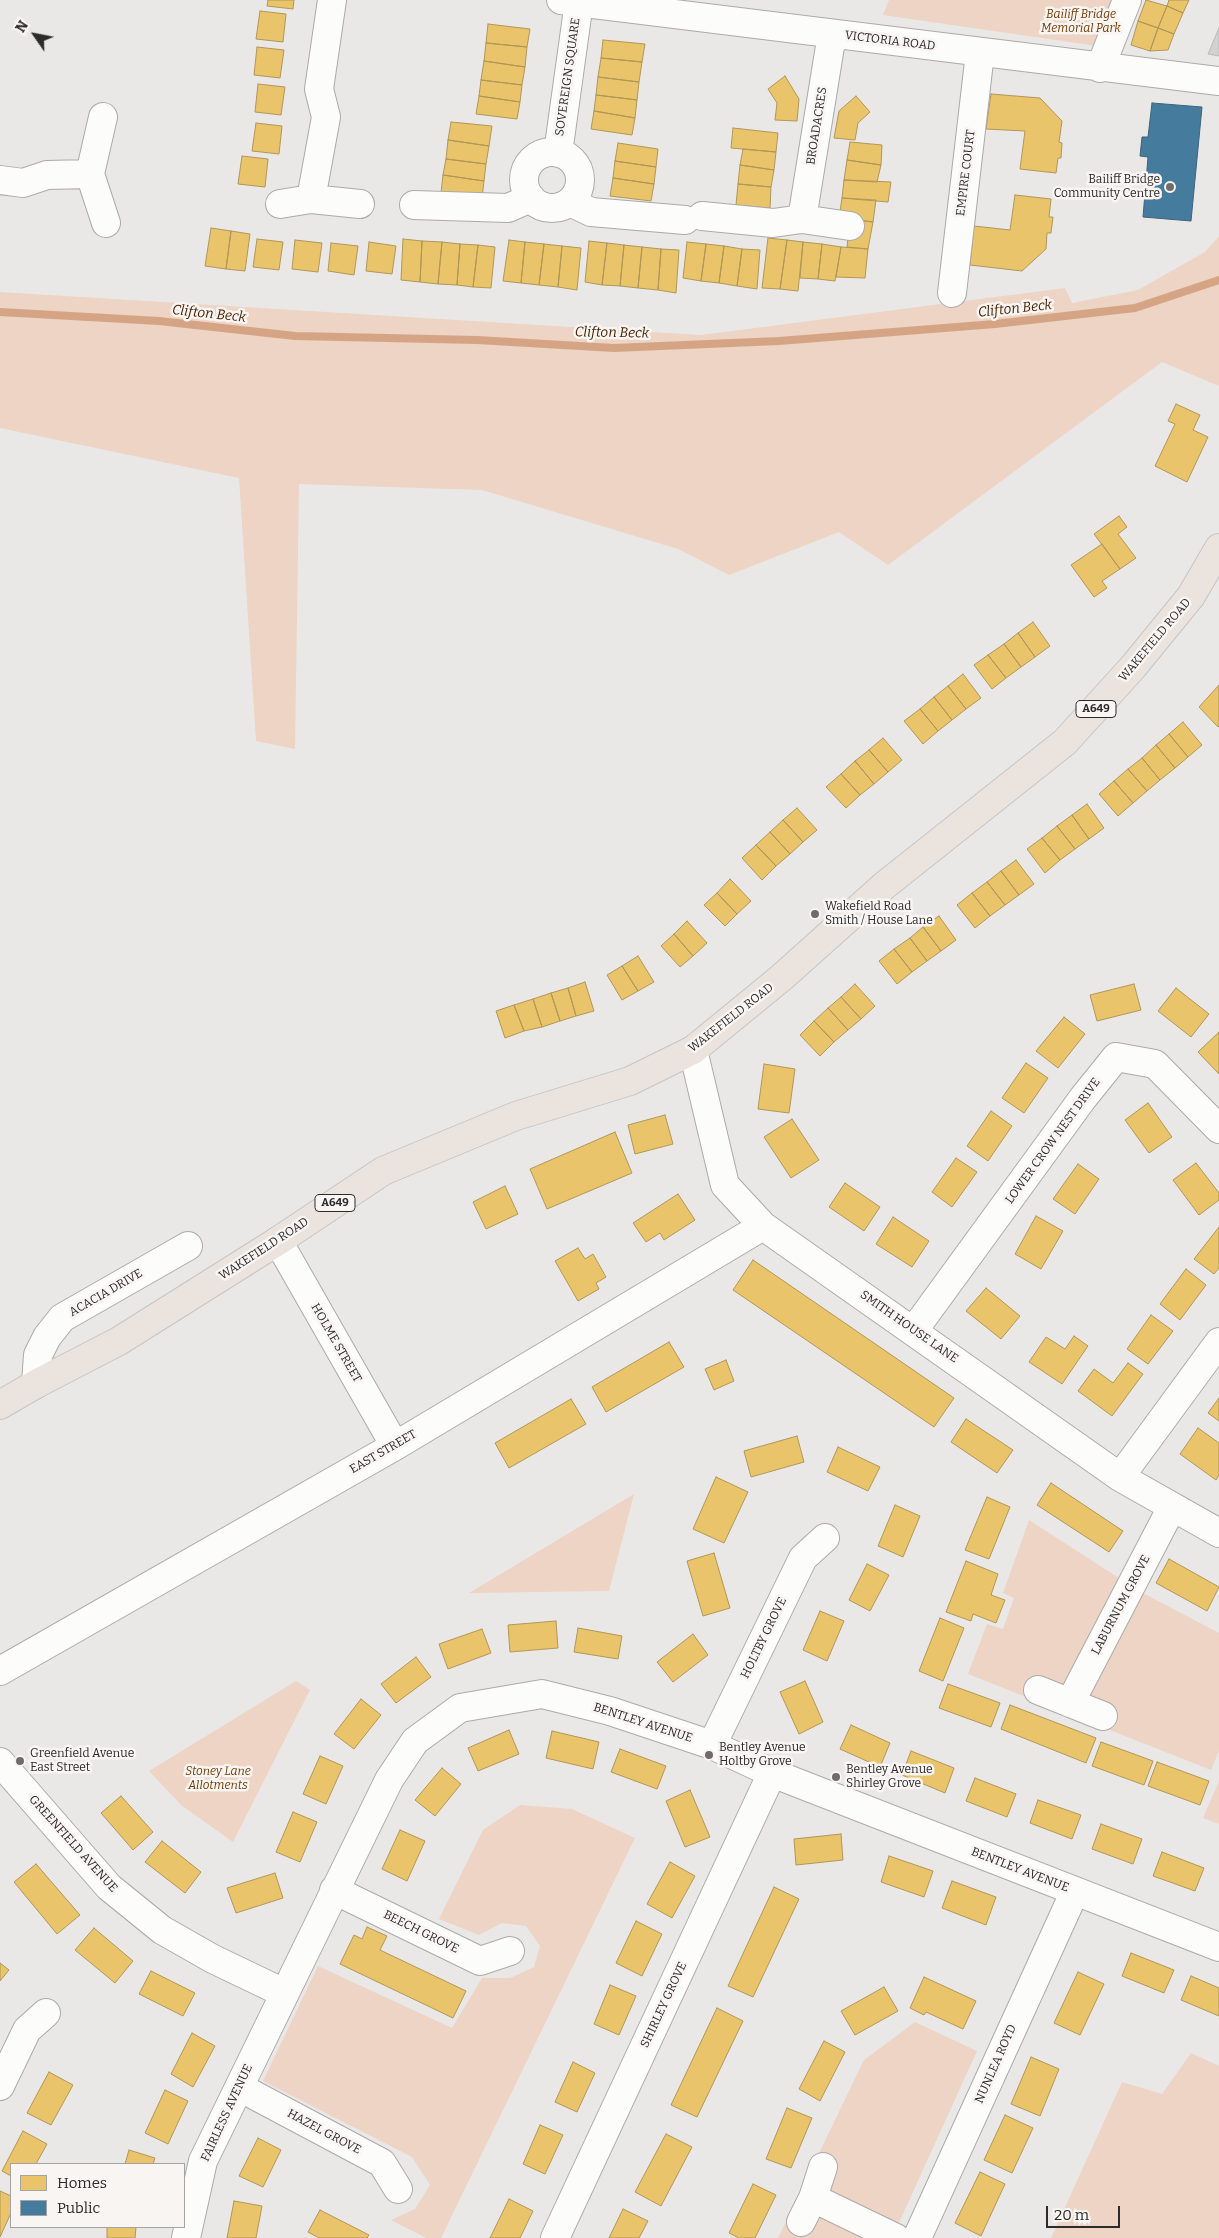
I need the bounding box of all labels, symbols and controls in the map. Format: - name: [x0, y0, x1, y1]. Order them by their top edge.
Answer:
- park label: Bailiff Bridge Memorial Park: [1041, 8, 1121, 36]
- north arrow: [10, 10, 60, 60]
- text: N: [12, 17, 32, 36]
- street label: SOVEREIGN SQUARE: [553, 17, 583, 137]
- street label: VICTORIA ROAD: [844, 28, 936, 54]
- street label: BROADACRES: [804, 86, 830, 166]
- street label: EMPIRE COURT: [954, 129, 978, 217]
- place label: Bailiff Bridge Community Centre: [1054, 173, 1160, 201]
- marker: Bailiff Bridge Community Centre: [1164, 181, 1176, 193]
- water label: Clifton Beck: [977, 297, 1053, 321]
- water label: Clifton Beck: [171, 302, 247, 326]
- water label: Clifton Beck: [575, 324, 649, 342]
- street label: WAKEFIELD ROAD: [1116, 596, 1194, 684]
- road number: A649: [1076, 701, 1116, 718]
- place label: Wakefield Road Smith / House Lane: [825, 900, 933, 928]
- marker: Wakefield Road Smith / House Lane: [809, 908, 821, 920]
- street label: WAKEFIELD ROAD: [686, 980, 776, 1056]
- street label: LOWER CROW NEST DRIVE: [1003, 1075, 1103, 1207]
- road number: A649: [315, 1194, 355, 1212]
- street label: WAKEFIELD ROAD: [217, 1215, 311, 1283]
- street label: ACACIA DRIVE: [67, 1266, 145, 1320]
- street label: SMITH HOUSE LANE: [857, 1288, 961, 1366]
- street label: HOLME STREET: [308, 1301, 364, 1385]
- street label: EAST STREET: [347, 1427, 419, 1477]
- street label: LABURNUM GROVE: [1089, 1553, 1153, 1657]
- street label: HOLTBY GROVE: [738, 1595, 790, 1681]
- street label: BENTLEY AVENUE: [592, 1700, 694, 1746]
- place label: Bentley Avenue Holtby Grove: [719, 1741, 806, 1769]
- place label: Greenfield Avenue East Street: [30, 1747, 134, 1775]
- marker: Bentley Avenue Holtby Grove: [703, 1749, 715, 1761]
- marker: Greenfield Avenue East Street: [14, 1755, 26, 1767]
- place label: Bentley Avenue Shirley Grove: [846, 1763, 933, 1791]
- park label: Stoney Lane Allotments: [185, 1765, 251, 1793]
- marker: Bentley Avenue Shirley Grove: [830, 1771, 842, 1783]
- street label: GREENFIELD AVENUE: [26, 1793, 120, 1895]
- street label: BENTLEY AVENUE: [969, 1845, 1071, 1895]
- street label: BEECH GROVE: [381, 1908, 461, 1956]
- street label: SHIRLEY GROVE: [638, 1960, 690, 2050]
- street label: NUNLEA ROYD: [972, 2022, 1020, 2106]
- street label: FAIRLESS AVENUE: [198, 2062, 256, 2164]
- street label: HAZEL GROVE: [285, 2106, 363, 2158]
- legend: [10, 2163, 185, 2228]
- text: Homes: [57, 2174, 107, 2192]
- scale bar: [1049, 2196, 1123, 2228]
- text: Public: [57, 2199, 100, 2217]
- text: 20 m: [1054, 2206, 1089, 2224]

